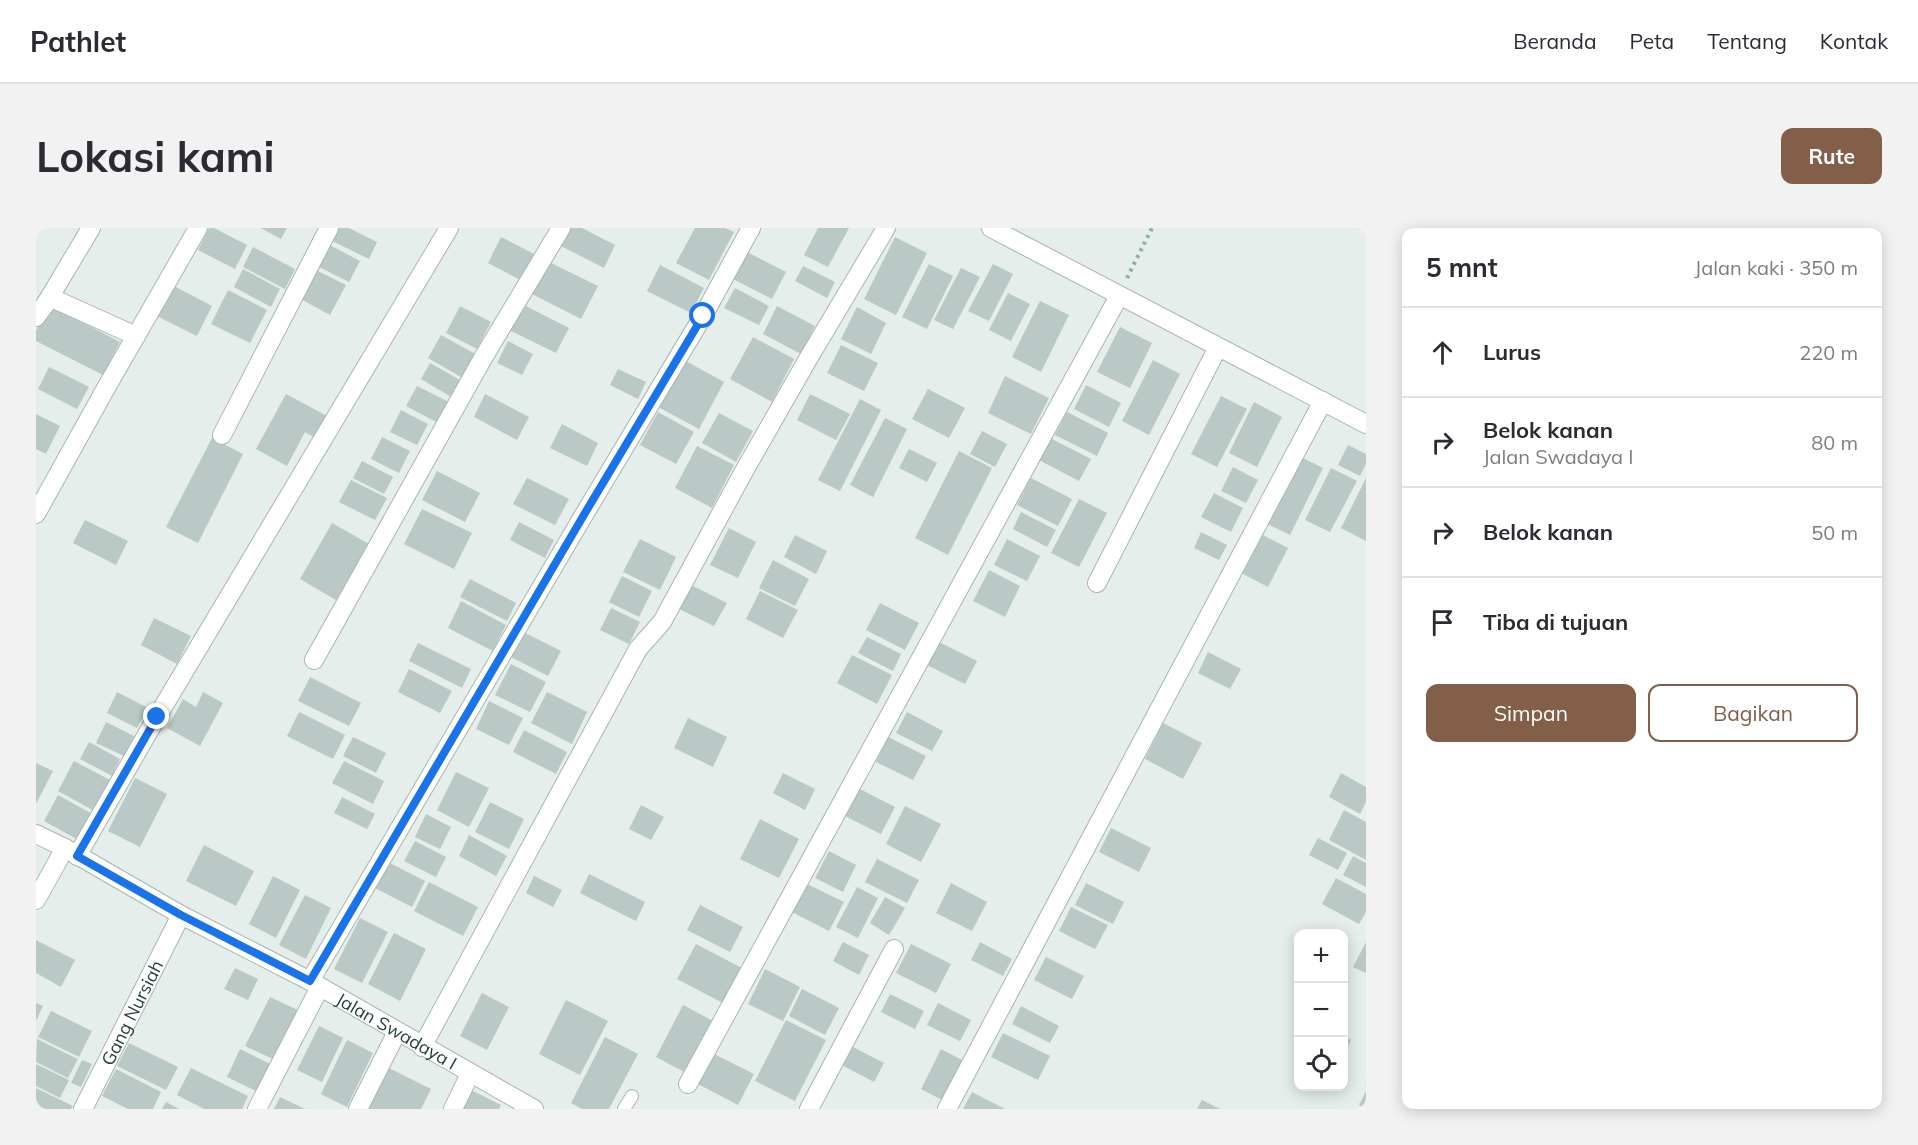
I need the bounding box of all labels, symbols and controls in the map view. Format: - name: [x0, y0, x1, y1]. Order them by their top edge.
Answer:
- text: Pathlet: [30, 24, 126, 59]
- text: Beranda: [1513, 28, 1597, 54]
- text: Peta: [1630, 28, 1674, 54]
- text: Tentang: [1707, 28, 1787, 54]
- text: Kontak: [1820, 28, 1888, 54]
- button: Rute: [1781, 128, 1882, 184]
- text: Lokasi kami: [36, 130, 274, 183]
- text: 5 mnt: [1426, 251, 1498, 284]
- text: Jalan kaki · 350 m: [1695, 255, 1858, 280]
- route start: [689, 302, 715, 328]
- icon: ahead: [1426, 336, 1459, 369]
- text: Lurus: [1483, 338, 1541, 366]
- text: 220 m: [1799, 340, 1858, 365]
- text: Belok kanan: [1483, 416, 1613, 444]
- icon: right: [1426, 426, 1459, 459]
- text: 80 m: [1811, 430, 1858, 455]
- text: Jalan Swadaya I: [1483, 444, 1634, 469]
- icon: right: [1426, 516, 1459, 549]
- text: Belok kanan: [1483, 518, 1613, 546]
- text: 50 m: [1811, 520, 1858, 545]
- icon: arrive: [1426, 606, 1459, 639]
- text: Tiba di tujuan: [1483, 608, 1628, 636]
- button: Simpan: [1426, 684, 1636, 742]
- button: Bagikan: [1648, 684, 1858, 742]
- route end: [143, 703, 169, 729]
- map controls: [1294, 929, 1348, 1091]
- button: +: [1294, 929, 1348, 983]
- street label: Gang Nursiah: [96, 956, 168, 1069]
- button: −: [1294, 983, 1348, 1037]
- street label: Jalan Swadaya I: [332, 987, 461, 1074]
- button: locate: [1294, 1037, 1348, 1091]

